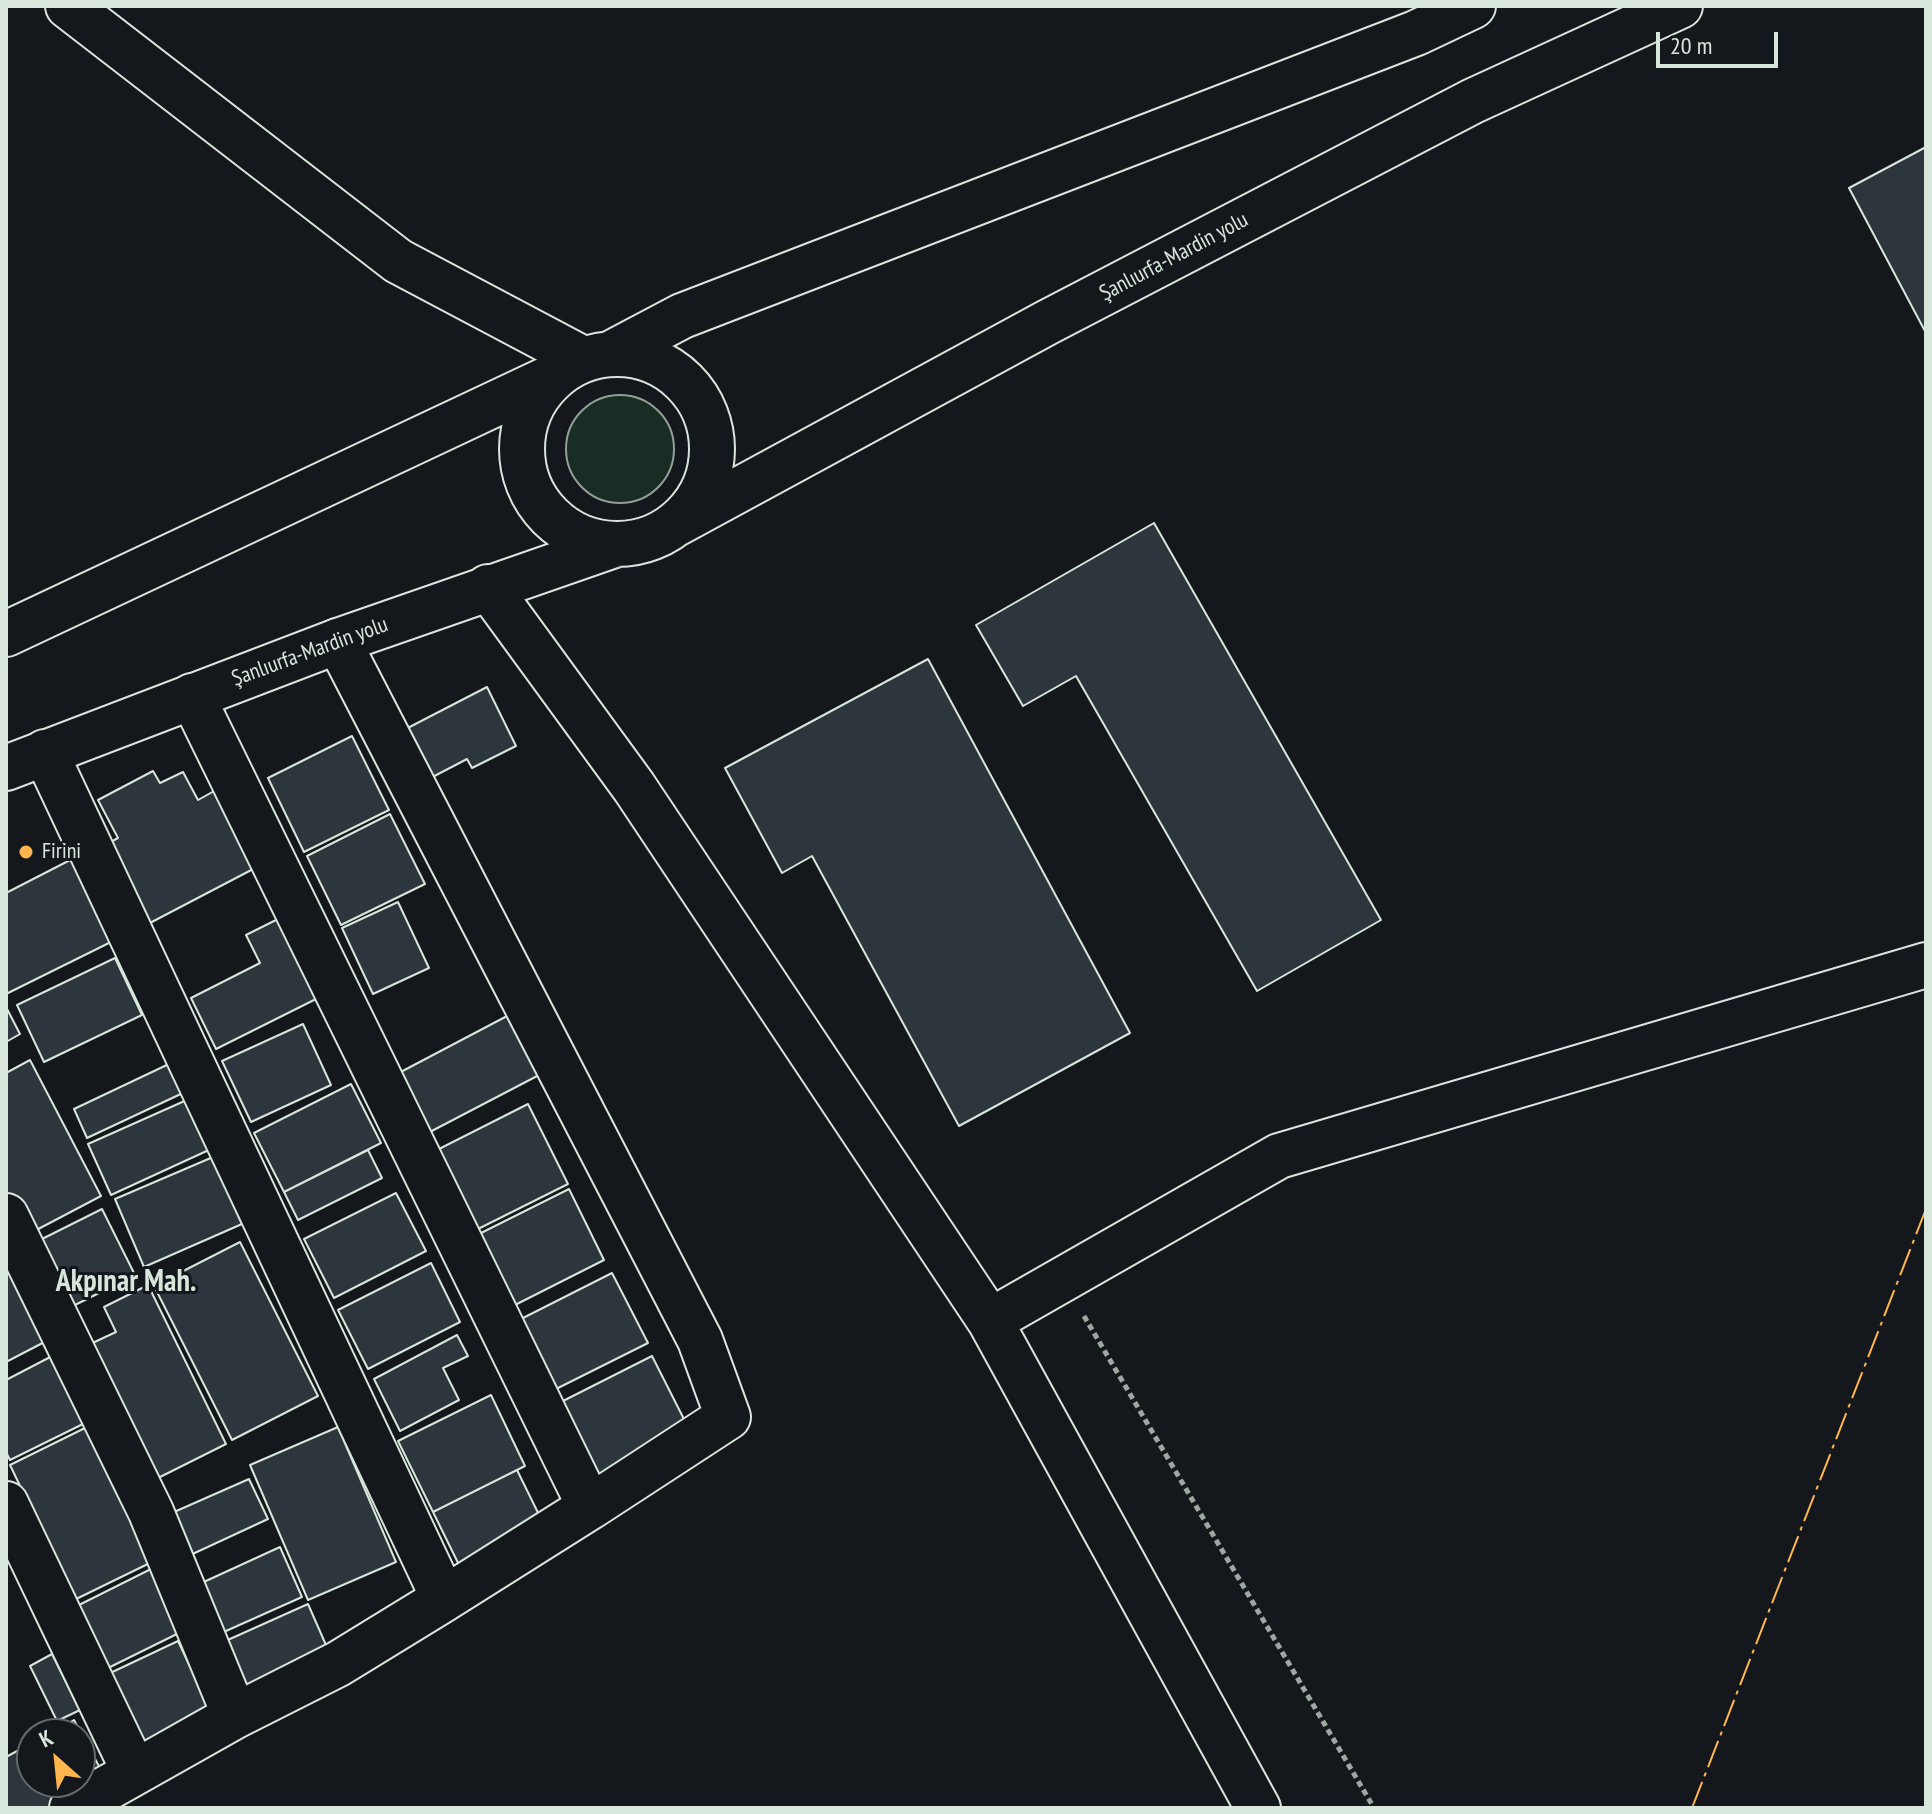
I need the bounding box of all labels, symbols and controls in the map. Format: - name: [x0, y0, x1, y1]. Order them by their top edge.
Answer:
- scale bar: [1660, 16, 1782, 66]
- text: 20 m: [1670, 30, 1712, 61]
- street label: Şanlıurfa-Mardin yolu: [1095, 207, 1253, 307]
- street label: Şanlıurfa-Mardin yolu: [228, 612, 392, 692]
- place label: Firini: [42, 839, 81, 865]
- marker: Firini: [17, 843, 35, 861]
- district label: Akpınar Mah.: [56, 1264, 196, 1300]
- north arrow: [16, 1718, 96, 1798]
- text: K: [35, 1723, 57, 1753]

